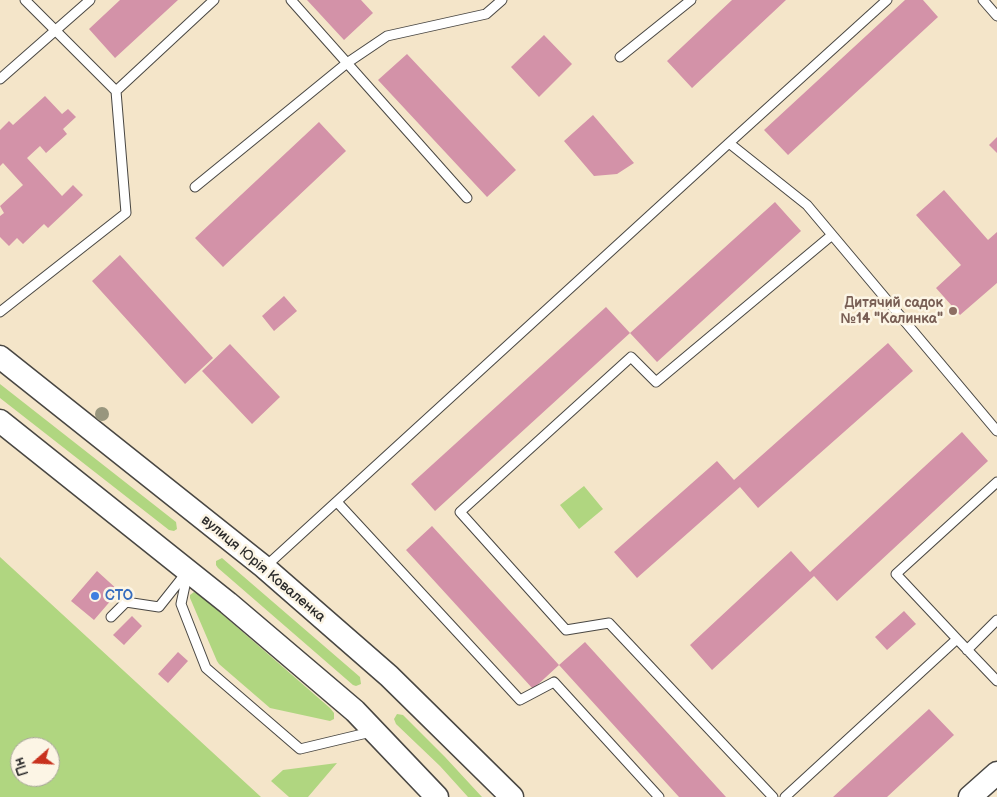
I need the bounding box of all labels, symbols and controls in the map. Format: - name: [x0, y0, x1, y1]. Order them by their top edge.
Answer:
- place label: Дитячий садок №14 "Калинка": [840, 295, 943, 328]
- marker: Дитячий садок №14 "Калинка": [947, 305, 959, 317]
- street label: вулиця Юрія Коваленка: [197, 512, 329, 626]
- place label: СТО: [105, 588, 133, 604]
- marker: СТО: [89, 590, 101, 602]
- north arrow: [10, 737, 60, 787]
- text: Пн: [10, 755, 32, 778]

